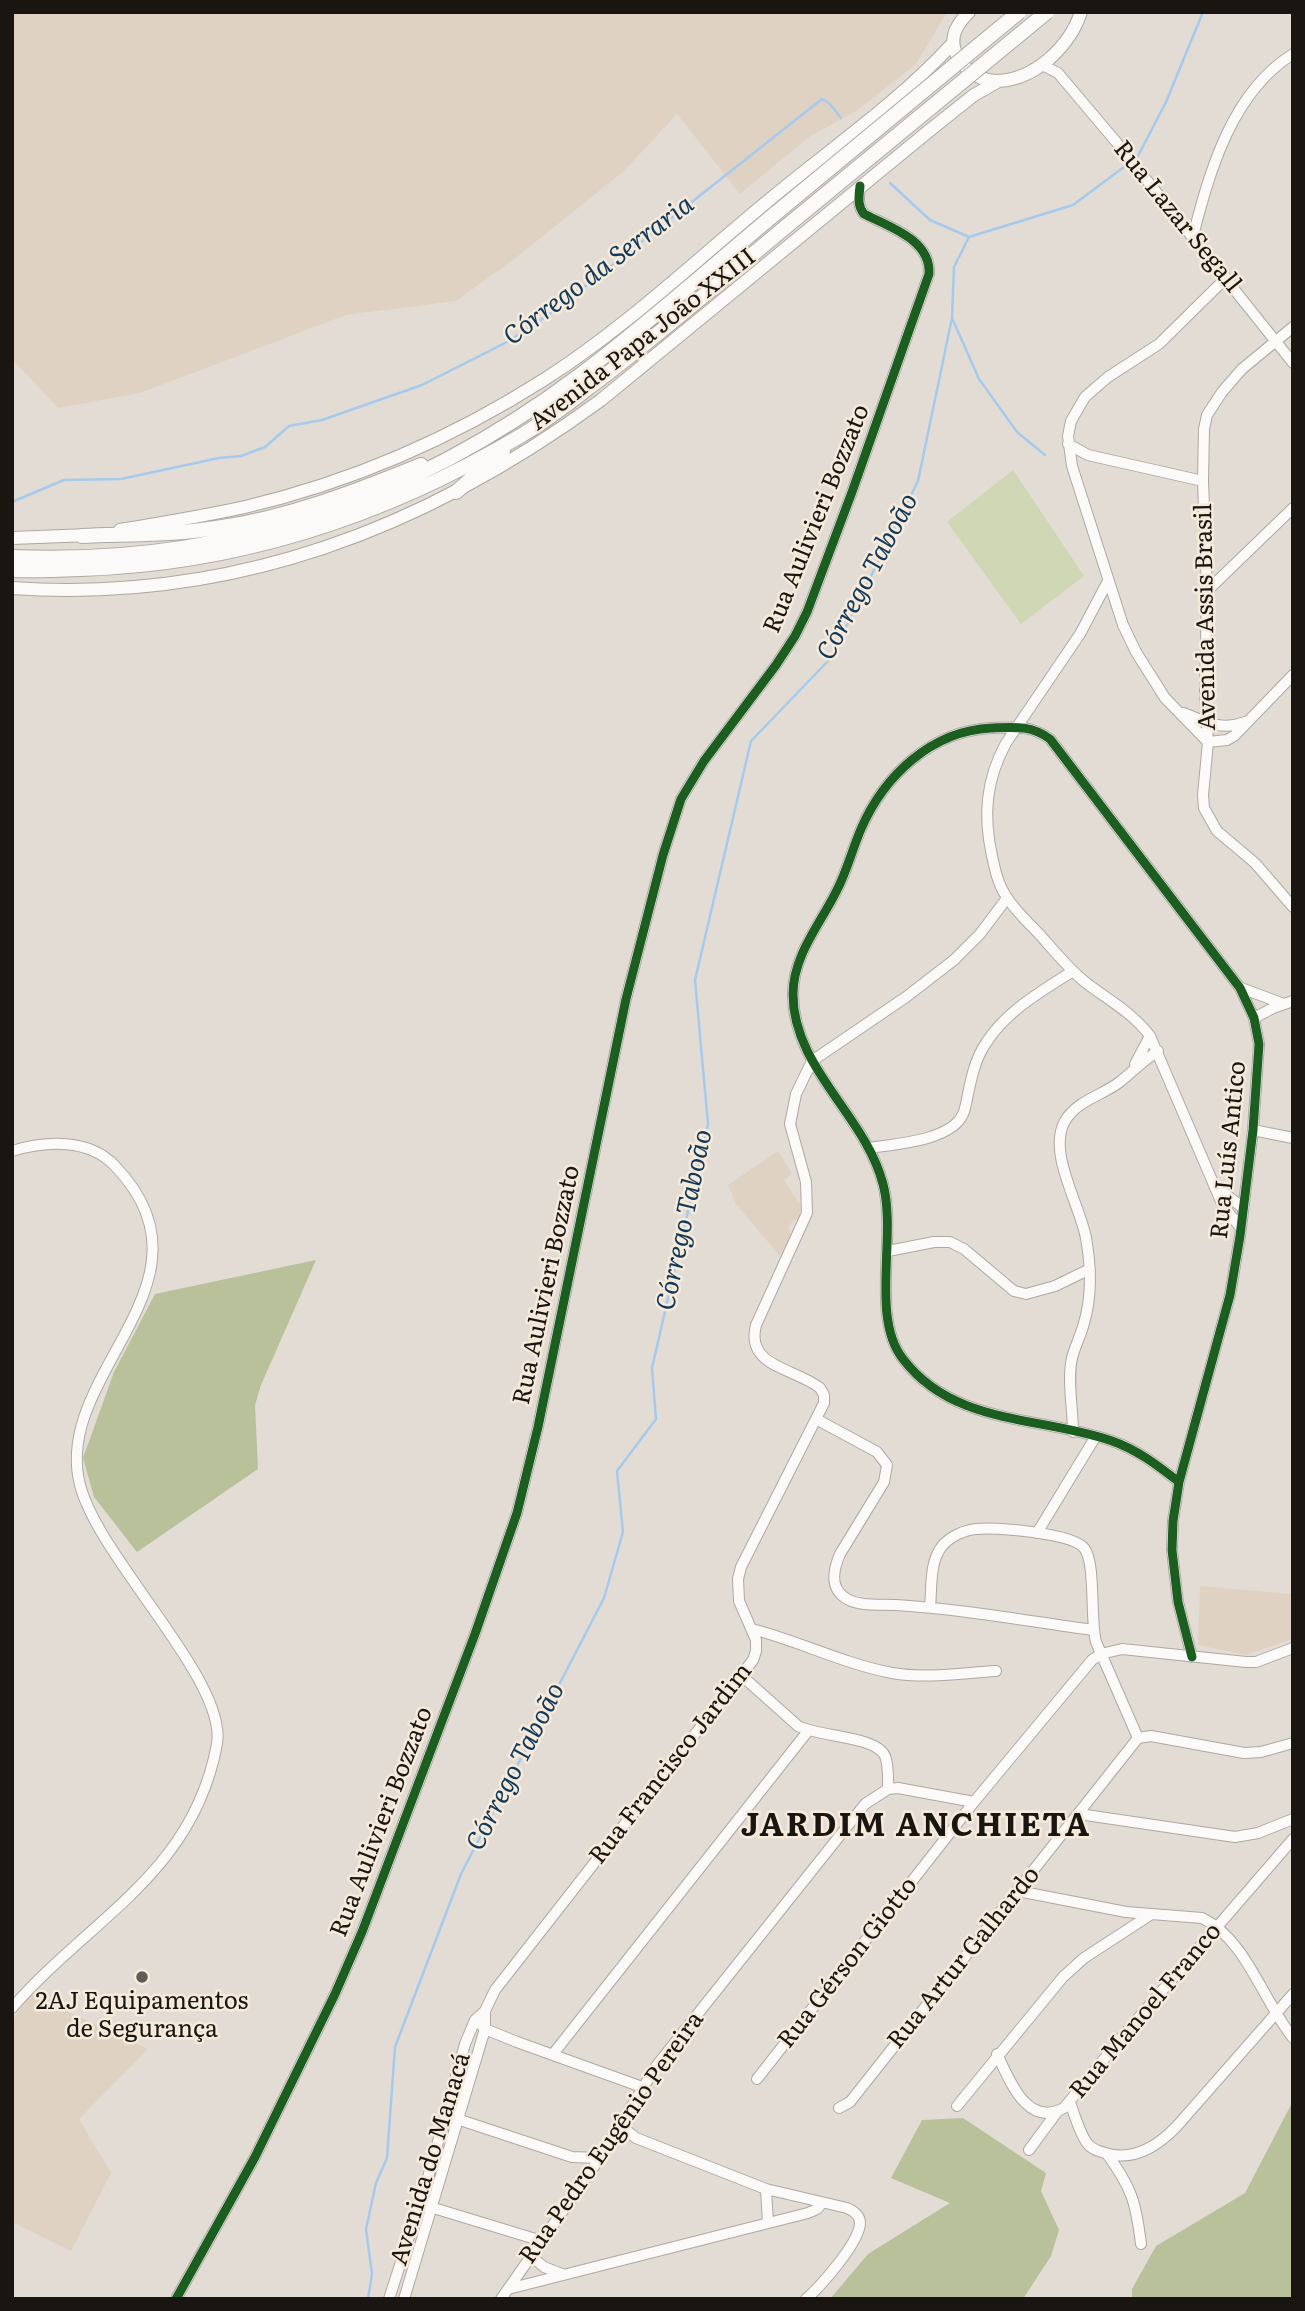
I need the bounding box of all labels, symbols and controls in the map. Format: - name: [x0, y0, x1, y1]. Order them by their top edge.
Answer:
- street label: Rua Lazar Segall: [1107, 135, 1247, 299]
- water label: Córrego da Serraria: [498, 189, 700, 353]
- street label: Avenida Papa João XXIII: [524, 243, 762, 437]
- street label: Rua Aulivieri Bozzato: [758, 400, 876, 638]
- water label: Córrego Taboão: [811, 488, 925, 666]
- street label: Avenida Assis Brasil: [1190, 503, 1222, 731]
- street label: Rua Luís Antico: [1205, 1060, 1253, 1240]
- water label: Córrego Taboão: [651, 1127, 719, 1313]
- street label: Rua Aulivieri Bozzato: [508, 1163, 586, 1407]
- street label: Rua Francisco Jardim: [584, 1658, 758, 1870]
- water label: Córrego Taboão: [460, 1678, 572, 1856]
- street label: Rua Aulivieri Bozzato: [325, 1703, 439, 1941]
- district label: JARDIM ANCHIETA: [743, 1808, 1089, 1846]
- street label: Rua Artur Galhardo: [882, 1861, 1046, 2055]
- street label: Rua Gérson Giotto: [772, 1872, 924, 2054]
- street label: Rua Manoel Franco: [1064, 1917, 1228, 2105]
- marker: 2AJ Equipamentos de Segurança: [134, 1969, 150, 1985]
- place label: 2AJ Equipamentos de Segurança: [36, 1988, 248, 2044]
- street label: Rua Pedro Eugênio Pereira: [514, 2006, 710, 2270]
- street label: Avenida do Manacá: [385, 2049, 477, 2269]

